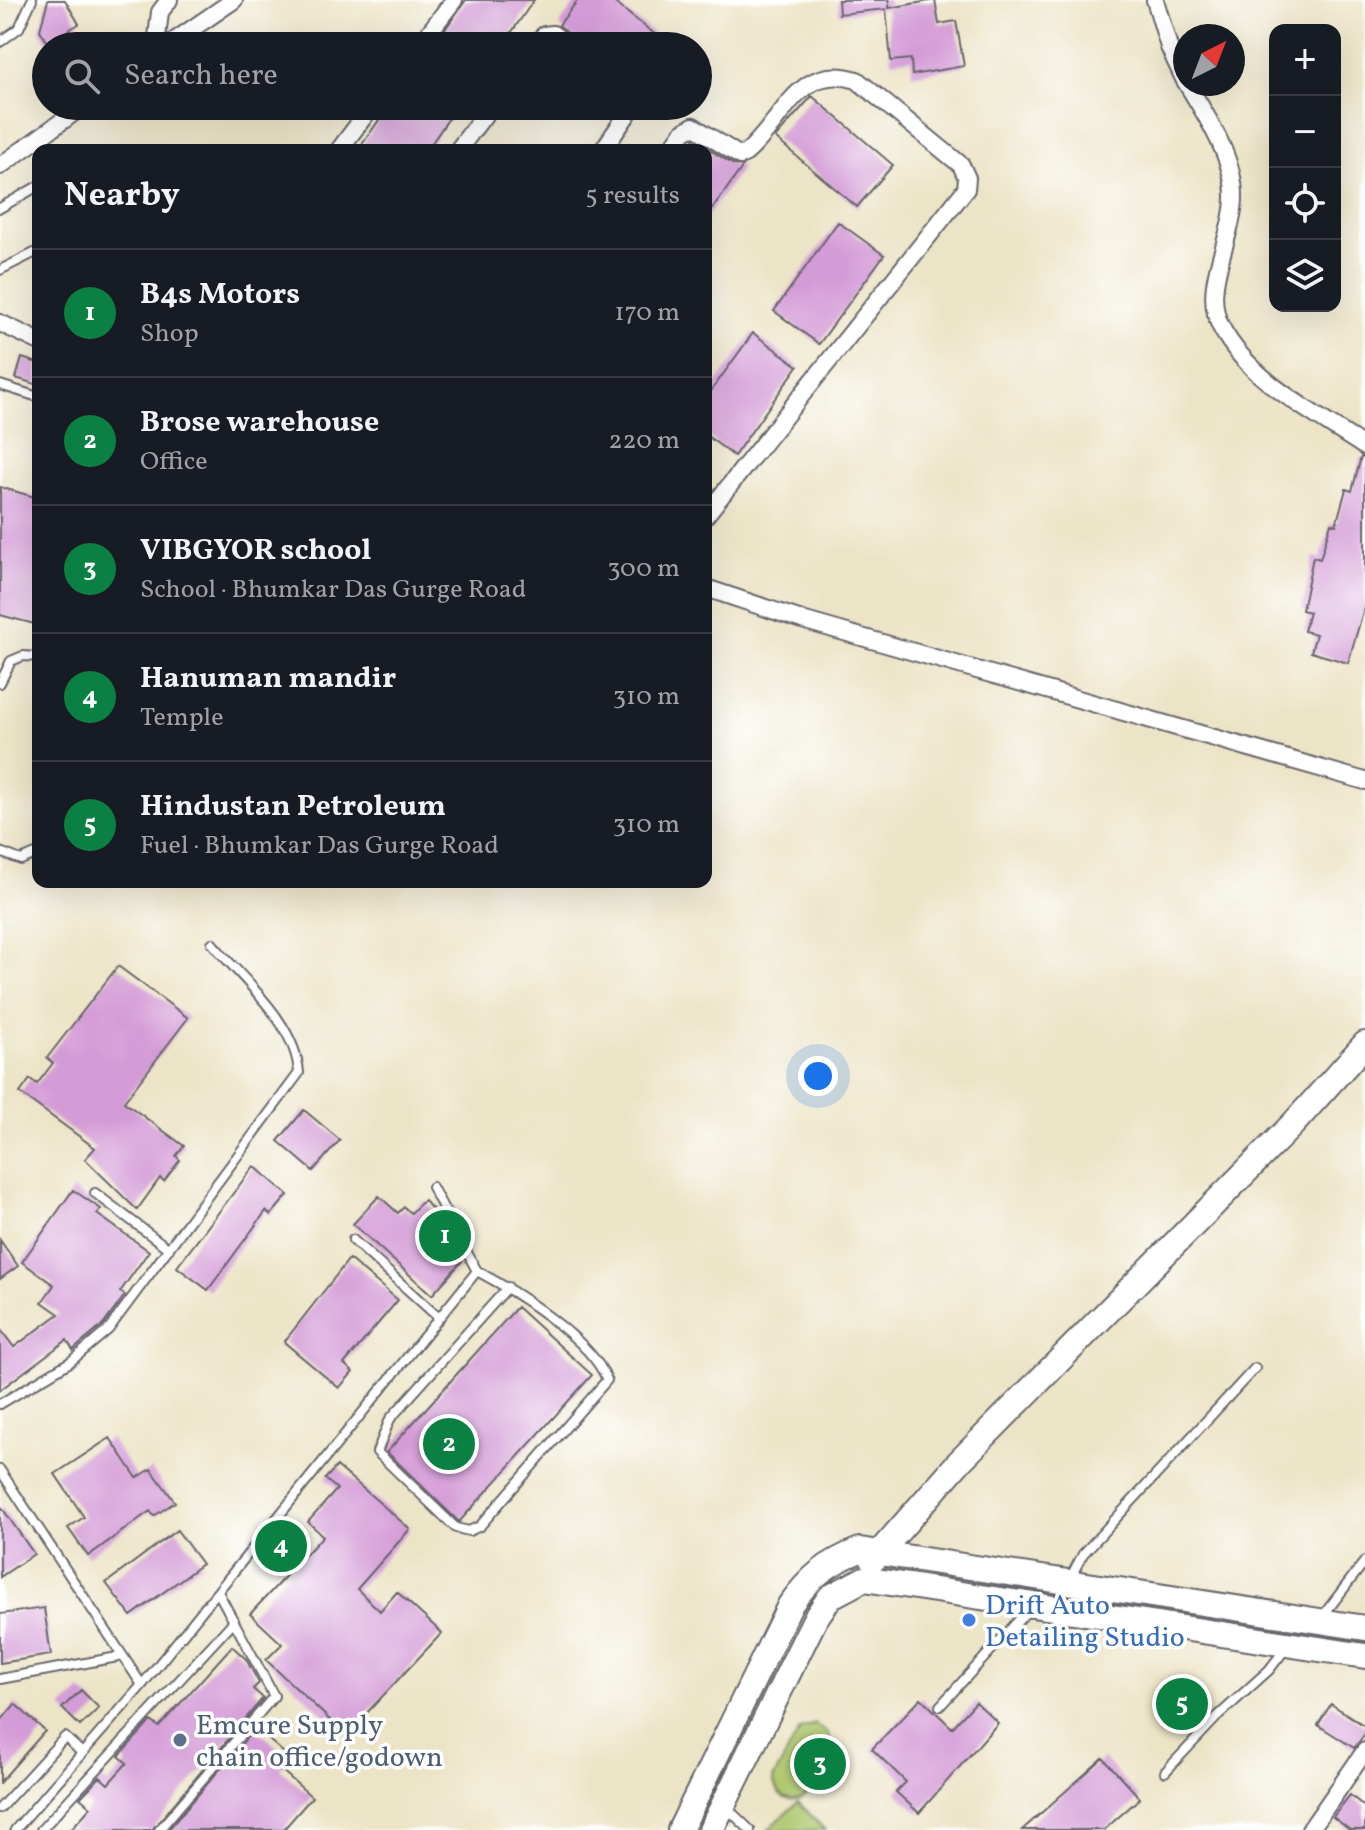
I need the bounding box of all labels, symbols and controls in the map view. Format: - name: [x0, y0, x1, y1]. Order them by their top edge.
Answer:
- north arrow: [1173, 24, 1245, 96]
- map controls: [1269, 24, 1341, 312]
- button: +: [1269, 24, 1341, 96]
- search box: [32, 32, 712, 120]
- icon: search: [60, 54, 104, 98]
- text: Search here: [124, 55, 278, 97]
- button: −: [1269, 96, 1341, 168]
- button: locate: [1269, 168, 1341, 240]
- text: Nearby: [64, 173, 180, 220]
- text: 5 results: [585, 178, 680, 214]
- button: layers: [1269, 240, 1341, 312]
- text: B4s Motors: [140, 274, 300, 316]
- text: 1: [85, 295, 95, 331]
- text: 170 m: [615, 295, 680, 331]
- text: Shop: [140, 316, 199, 352]
- text: Brose warehouse: [140, 402, 379, 444]
- text: 2: [83, 423, 97, 459]
- text: 220 m: [608, 423, 680, 459]
- text: Office: [140, 444, 208, 480]
- text: VIBGYOR school: [140, 530, 371, 572]
- text: 3: [83, 551, 97, 587]
- text: 300 m: [607, 551, 680, 587]
- text: School · Bhumkar Das Gurge Road: [140, 572, 526, 608]
- text: Hanuman mandir: [140, 658, 396, 700]
- text: 4: [82, 679, 98, 715]
- text: 310 m: [613, 679, 680, 715]
- text: Temple: [140, 700, 223, 736]
- text: Hindustan Petroleum: [140, 786, 446, 828]
- text: 5: [84, 807, 96, 843]
- text: 310 m: [613, 807, 680, 843]
- text: Fuel · Bhumkar Das Gurge Road: [140, 828, 499, 864]
- your location: [798, 1056, 838, 1096]
- pin: 1: [419, 1206, 471, 1266]
- pin: 2: [423, 1414, 475, 1474]
- pin: 4: [255, 1516, 307, 1576]
- place label: Drift Auto Detailing Studio: [985, 1587, 1185, 1658]
- marker: Drift Auto Detailing Studio: [960, 1611, 978, 1629]
- pin: 5: [1156, 1674, 1208, 1734]
- place label: Emcure Supply chain office/godown: [196, 1707, 443, 1778]
- marker: Emcure Supply chain office/godown: [171, 1731, 189, 1749]
- pin: 3: [794, 1734, 846, 1794]

